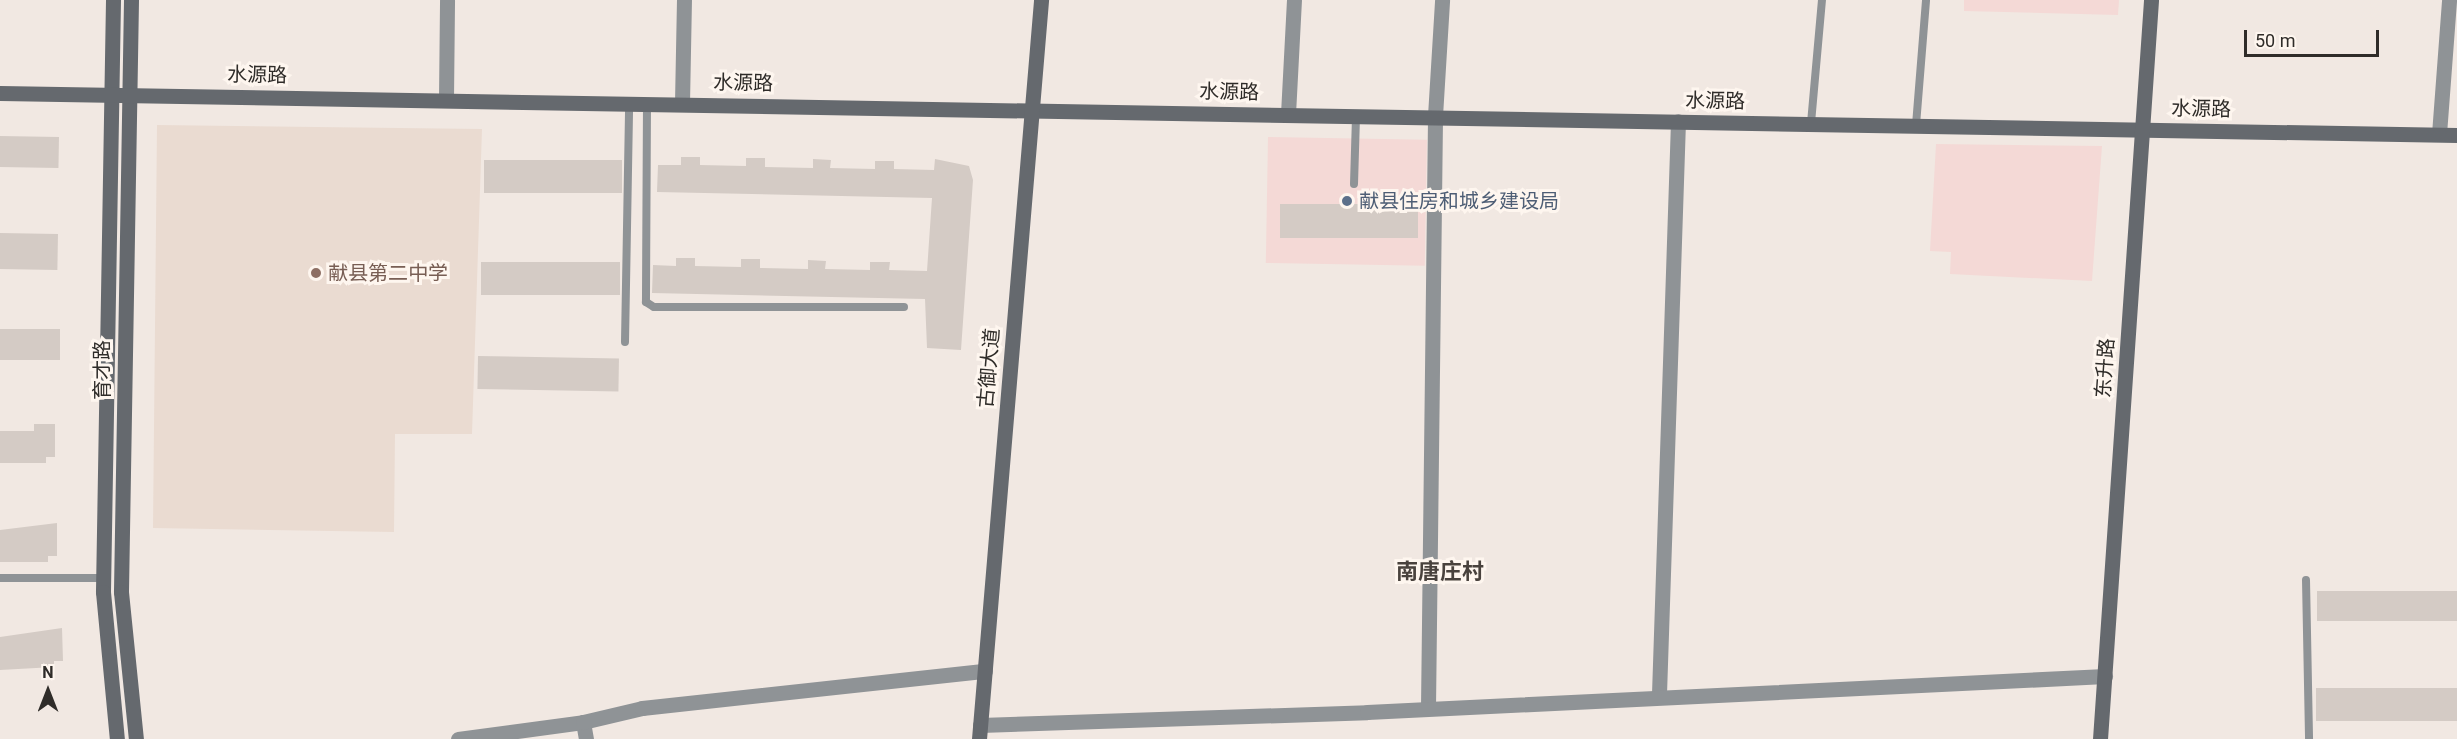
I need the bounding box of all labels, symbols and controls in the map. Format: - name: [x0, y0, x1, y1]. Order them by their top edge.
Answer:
- scale bar: [2247, 18, 2382, 56]
- text: 50 m: [2255, 30, 2295, 51]
- street label: 水源路: [227, 62, 287, 88]
- street label: 水源路: [713, 70, 773, 96]
- street label: 水源路: [1199, 79, 1259, 105]
- street label: 水源路: [1685, 88, 1745, 114]
- street label: 水源路: [2171, 96, 2231, 122]
- place label: 献县住房和城乡建设局: [1359, 189, 1559, 213]
- marker: 献县住房和城乡建设局: [1340, 194, 1354, 208]
- place label: 献县第二中学: [328, 261, 448, 285]
- marker: 献县第二中学: [309, 266, 323, 280]
- street label: 古御大道: [974, 327, 1004, 409]
- street label: 东升路: [2091, 337, 2119, 399]
- street label: 育才路: [90, 340, 114, 400]
- district label: 南唐庄村: [1396, 559, 1484, 585]
- north arrow: [18, 661, 78, 721]
- text: N: [42, 663, 54, 682]

